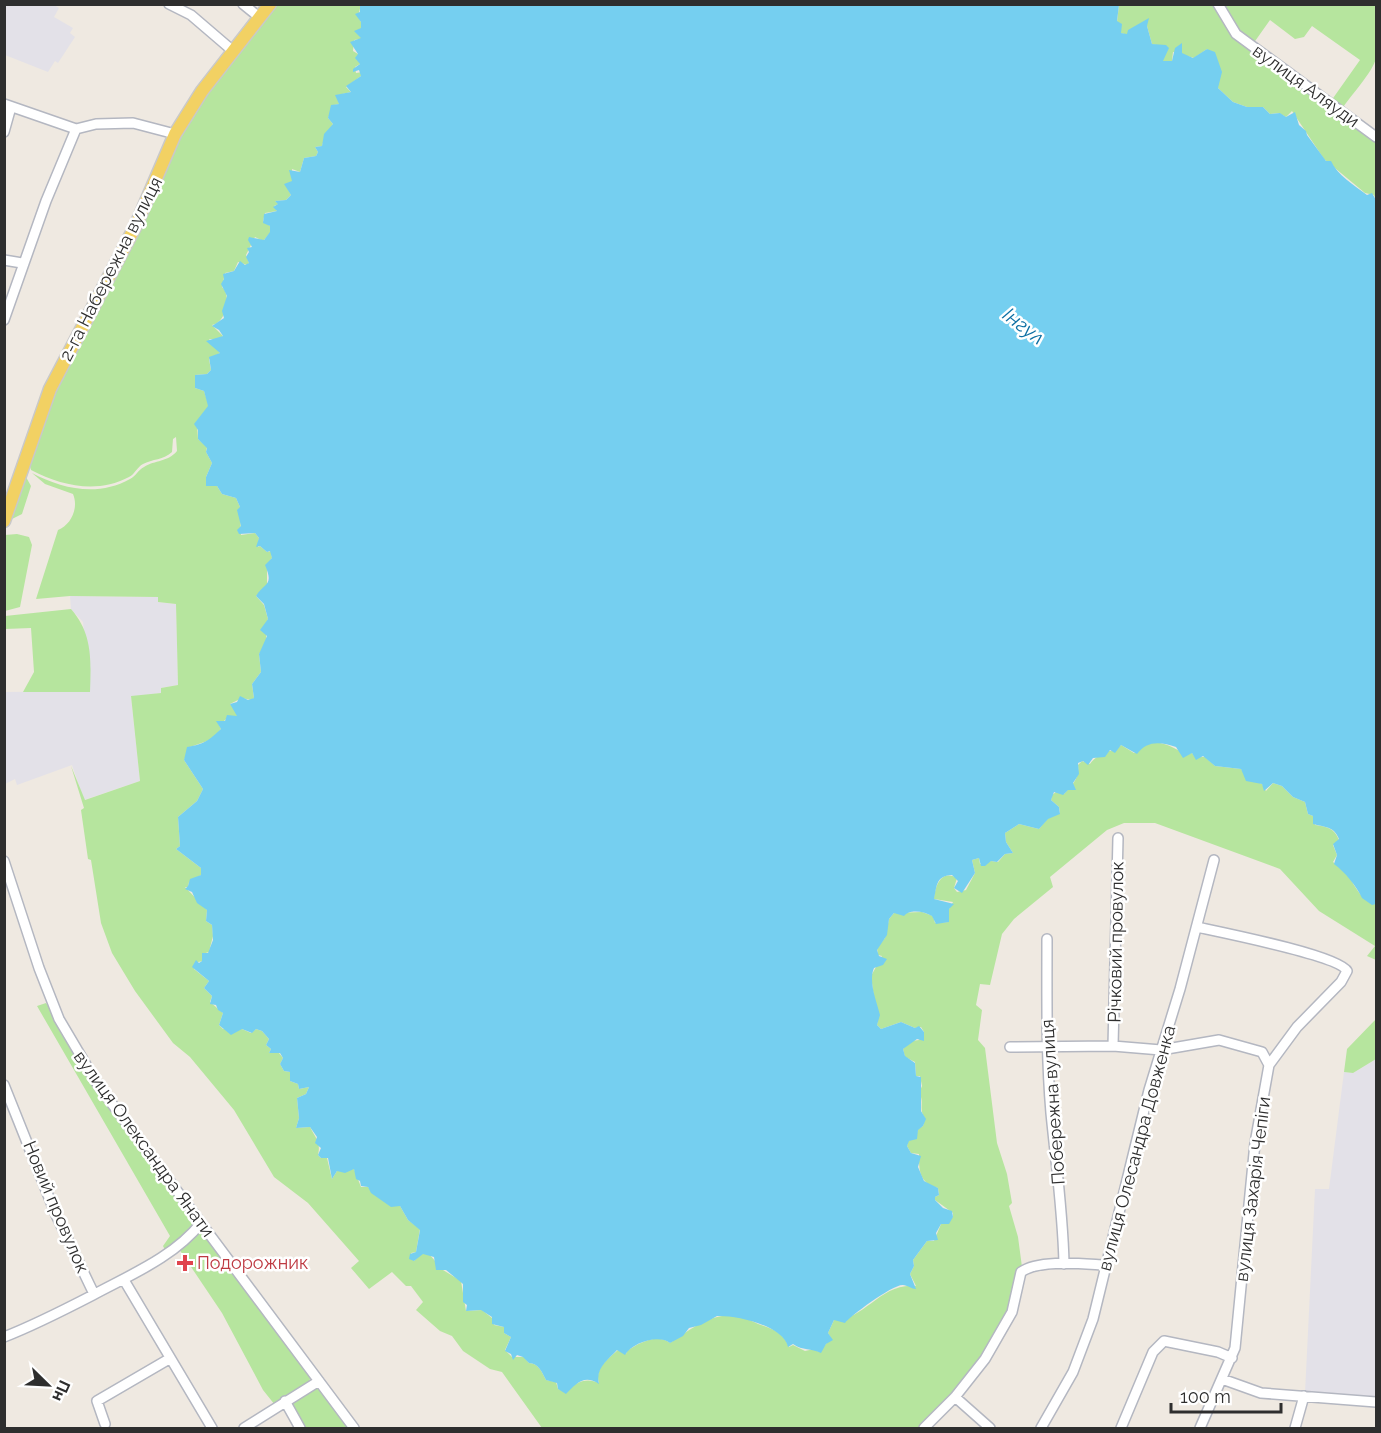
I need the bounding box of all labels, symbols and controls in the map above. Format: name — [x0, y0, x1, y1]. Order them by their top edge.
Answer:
street label: вулиця Аляуди — [1249, 40, 1364, 131]
street label: 2-га Набережна вулиця — [55, 173, 166, 364]
water label: Інгул — [998, 302, 1050, 350]
street label: Річковий провулок — [1104, 861, 1127, 1023]
street label: Побережна вулиця — [1036, 1019, 1069, 1186]
street label: вулиця Олесандра Довженка — [1094, 1023, 1179, 1273]
street label: вулиця Олександра Янати — [70, 1047, 219, 1241]
street label: вулиця Захарія Чепіги — [1231, 1095, 1274, 1283]
street label: Новий провулок — [19, 1138, 94, 1276]
place label: Подорожник — [197, 1252, 308, 1273]
marker: Подорожник — [178, 1256, 192, 1270]
north arrow — [18, 1355, 78, 1415]
scale bar — [1171, 1376, 1280, 1414]
text: Пн — [48, 1377, 74, 1404]
text: 100 m — [1180, 1386, 1231, 1407]

